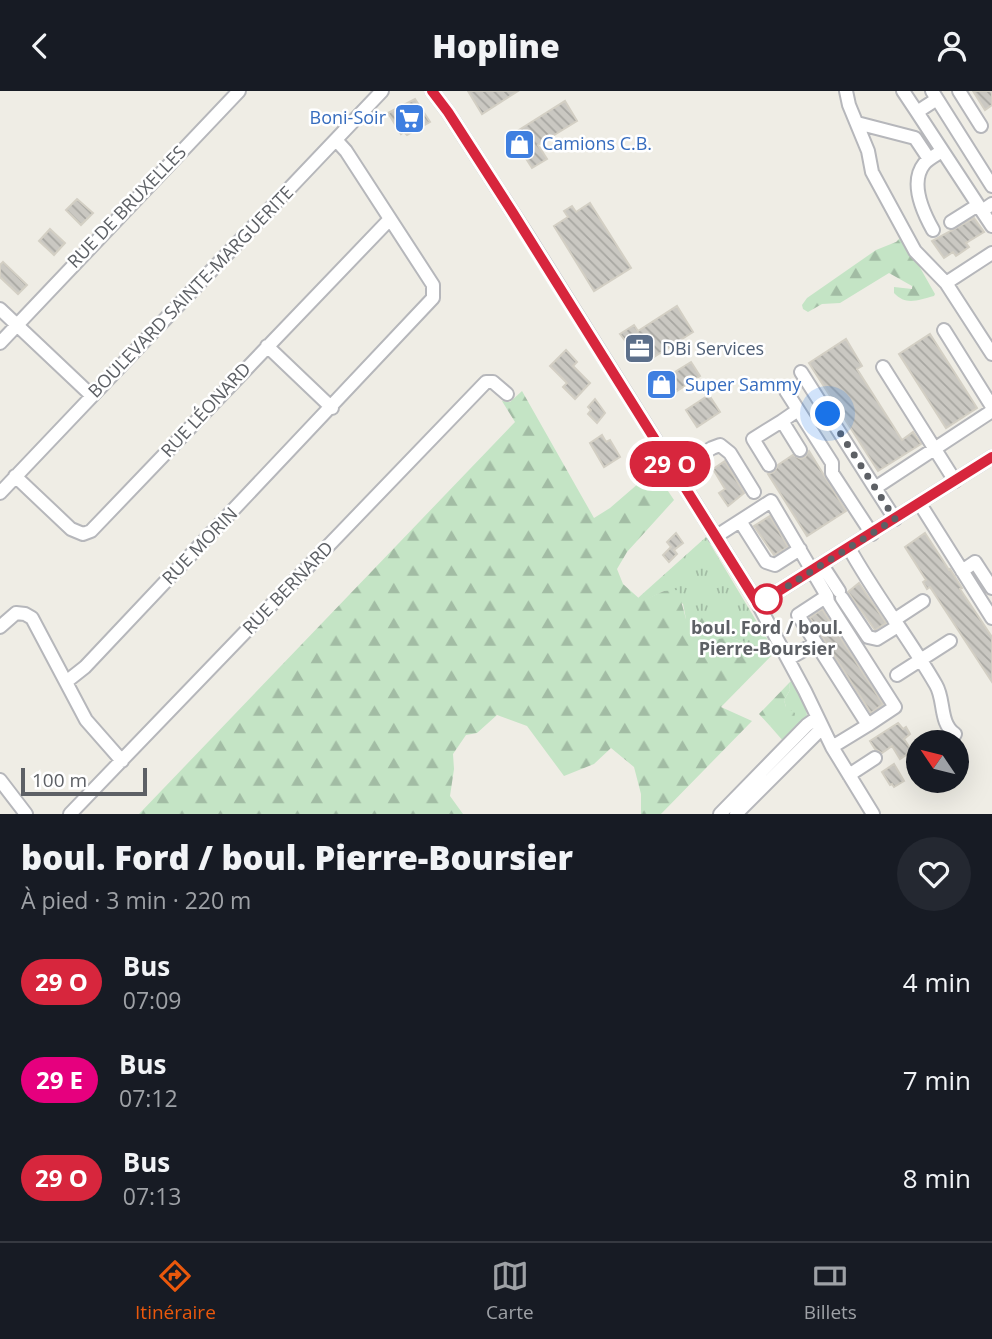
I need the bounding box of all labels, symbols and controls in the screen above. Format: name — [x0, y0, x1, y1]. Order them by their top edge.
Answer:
text: Hopline — [432, 24, 560, 67]
icon: back — [21, 27, 59, 65]
icon: person — [933, 27, 971, 65]
supermarket icon: Boni-Soir — [392, 101, 426, 135]
place label: Boni-Soir — [310, 105, 387, 129]
shop icon: Camions C.B. — [502, 127, 536, 161]
place label: Camions C.B. — [542, 131, 652, 155]
street label: RUE DE BRUXELLES — [62, 140, 191, 273]
street label: BOULEVARD SAINTE-MARGUERITE — [82, 180, 298, 402]
office icon: DBi Services — [622, 332, 656, 366]
place label: DBi Services — [662, 336, 764, 360]
street label: RUE LÉONARD — [155, 357, 255, 462]
shop icon: Super Sammy — [645, 368, 679, 402]
place label: Super Sammy — [685, 372, 802, 396]
your location — [810, 396, 845, 431]
line badge: 29 O — [621, 441, 719, 487]
text: 29 O — [644, 447, 696, 480]
street label: RUE MORIN — [156, 501, 242, 589]
street label: RUE BERNARD — [237, 536, 338, 639]
marker: boul. Ford / boul. Pierre-Boursier — [752, 584, 782, 614]
place label: boul. Ford / boul. Pierre-Boursier — [691, 615, 843, 660]
north arrow — [906, 730, 970, 793]
map controls — [906, 730, 969, 793]
scale bar — [21, 765, 147, 797]
text: 100 m — [32, 767, 87, 793]
text: boul. Ford / boul. Pierre-Boursier — [21, 835, 573, 880]
button: heart — [897, 837, 971, 911]
text: À pied · 3 min · 220 m — [21, 884, 251, 916]
text: Bus — [123, 948, 170, 984]
text: 4 min — [903, 964, 971, 1000]
text: 29 O — [35, 965, 88, 998]
text: 07:09 — [123, 984, 181, 1016]
text: Bus — [119, 1046, 166, 1082]
text: 7 min — [903, 1062, 971, 1098]
text: 29 E — [36, 1063, 83, 1096]
text: 07:12 — [119, 1082, 178, 1114]
text: Bus — [123, 1144, 170, 1180]
text: 8 min — [903, 1160, 971, 1196]
text: 29 O — [35, 1161, 88, 1194]
text: 07:13 — [123, 1180, 181, 1212]
tab: Itinéraire — [135, 1257, 216, 1325]
tab: Carte — [486, 1257, 534, 1325]
tab: Billets — [804, 1257, 857, 1325]

